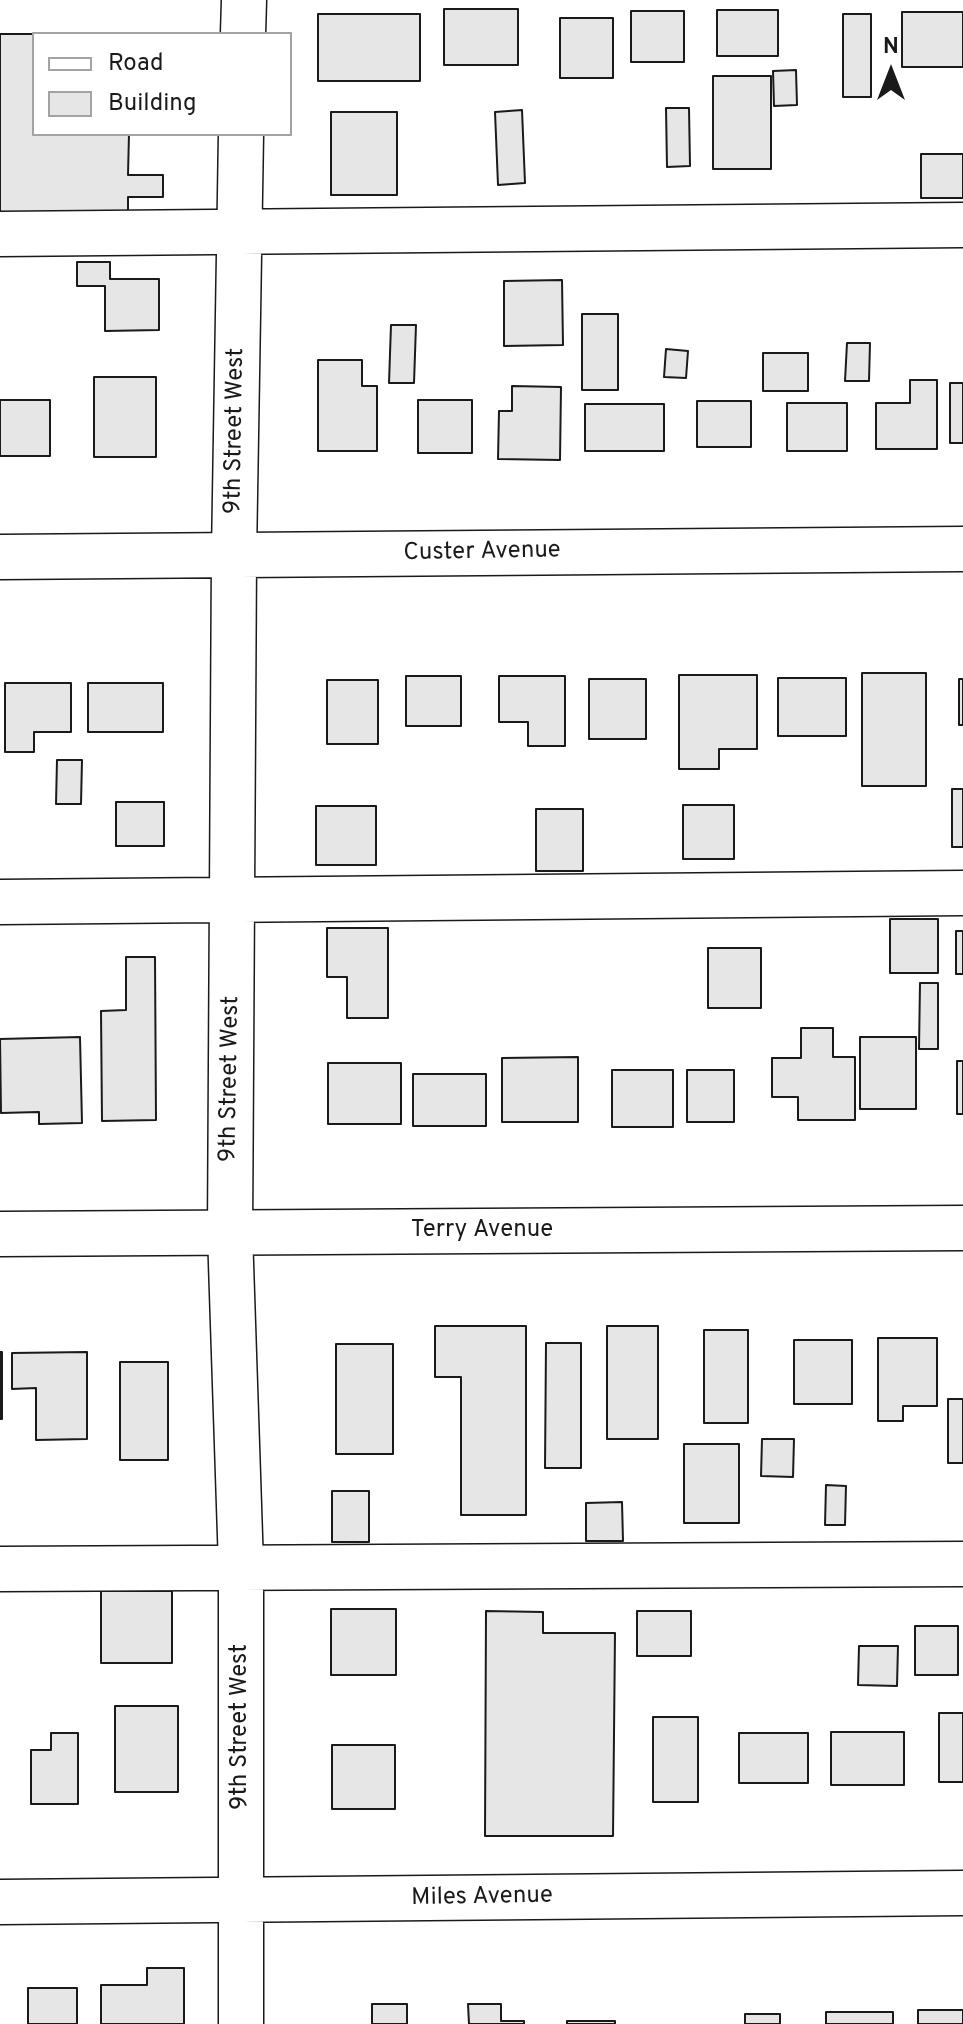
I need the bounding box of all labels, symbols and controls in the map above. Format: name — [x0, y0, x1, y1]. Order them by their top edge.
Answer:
legend — [32, 32, 292, 136]
north arrow — [851, 32, 931, 112]
text: N — [883, 34, 899, 61]
text: Road — [108, 49, 164, 79]
text: Building — [108, 89, 197, 119]
street label: 9th Street West — [220, 348, 252, 514]
street label: Custer Avenue — [403, 537, 561, 569]
street label: 9th Street West — [215, 996, 247, 1162]
street label: Terry Avenue — [411, 1217, 553, 1245]
street label: 9th Street West — [227, 1644, 255, 1810]
street label: Miles Avenue — [411, 1882, 553, 1914]

